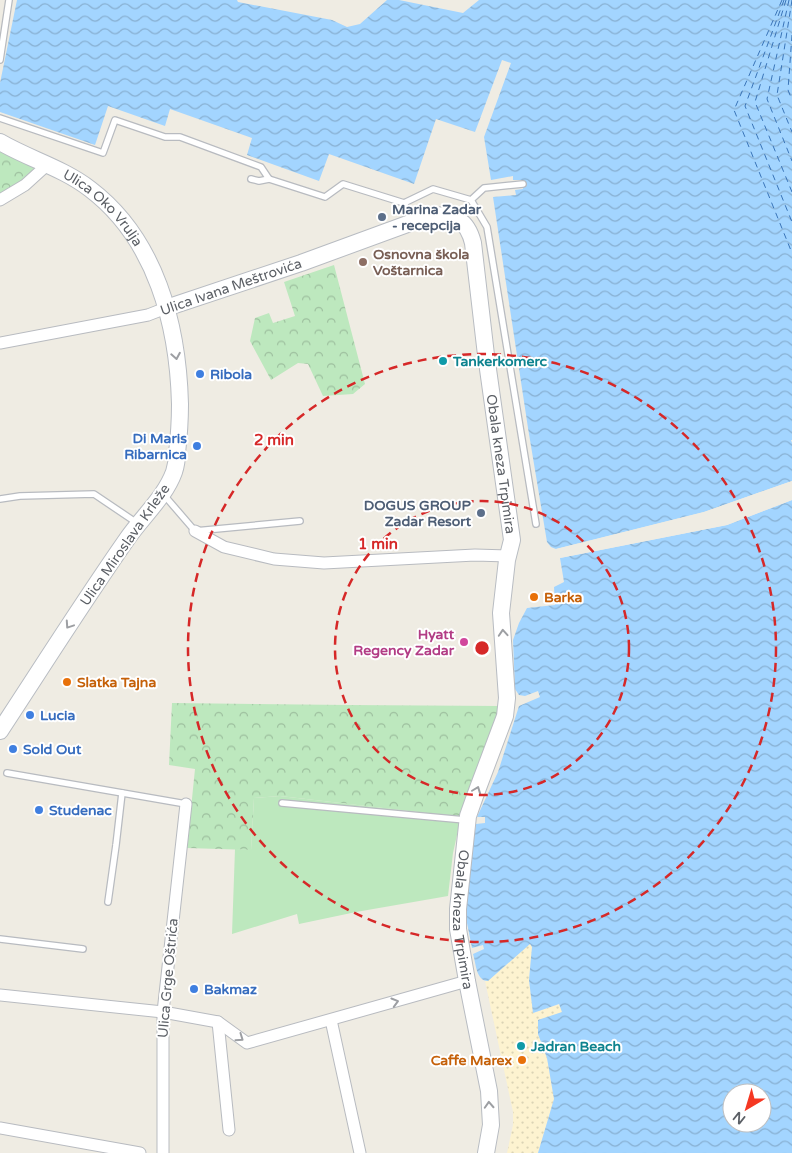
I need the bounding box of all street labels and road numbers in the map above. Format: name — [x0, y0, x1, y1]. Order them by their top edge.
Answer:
street label: Ulica Oko Vrulja — [60, 165, 147, 249]
street label: Ulica Ivana Meštrovića — [158, 255, 304, 319]
street label: Obala kneza Trpimira — [483, 393, 520, 535]
street label: Ulica Miroslava Krleže — [77, 481, 174, 609]
street label: Obala kneza Trpimira — [450, 849, 477, 991]
street label: Ulica Grge Oštrića — [154, 917, 182, 1039]

